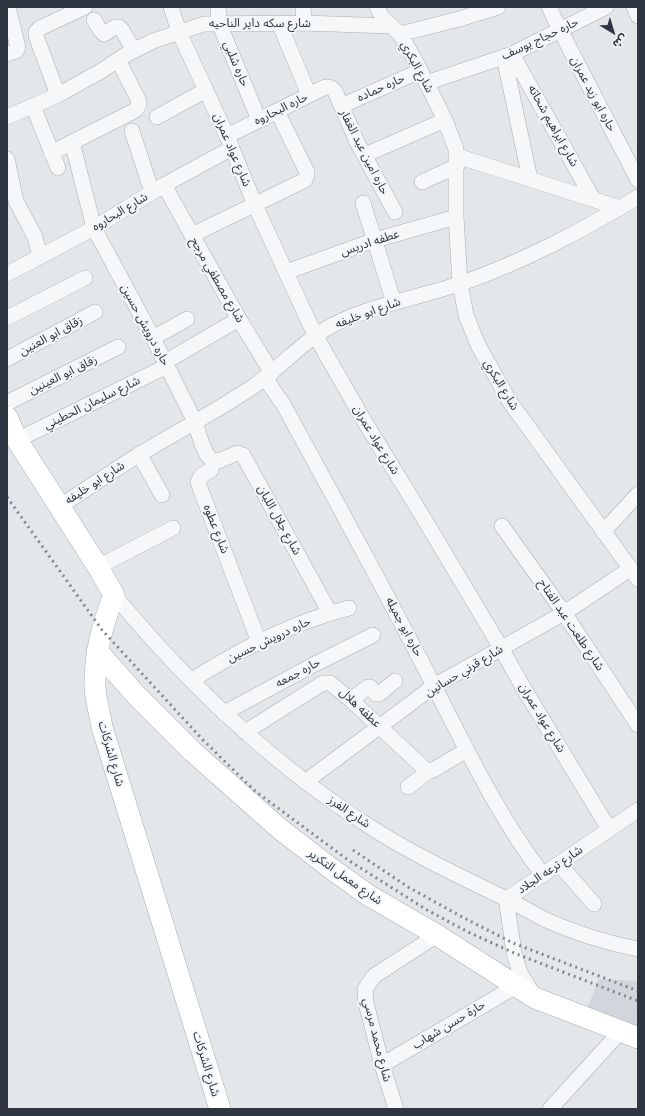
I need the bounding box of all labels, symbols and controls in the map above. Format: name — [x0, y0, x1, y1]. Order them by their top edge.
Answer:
north arrow — [593, 12, 633, 52]
street label: حاره حجاج يوسف — [499, 15, 581, 63]
street label: شارع سكه داير الناحيه — [209, 17, 311, 31]
text: ش — [610, 31, 631, 52]
street label: حاره شلبي — [220, 39, 252, 89]
street label: شارع البكري — [397, 39, 437, 95]
street label: حاره ابو زيد عمران — [567, 54, 619, 134]
street label: حاره حماده — [355, 71, 407, 105]
street label: شارع ابراهيم شحاته — [525, 83, 581, 169]
street label: حاره البحاروه — [252, 90, 310, 128]
street label: حاره امين عبد الغفار — [336, 107, 392, 197]
street label: شارع عواد عمران — [210, 111, 254, 189]
street label: شارع البحاروه — [90, 190, 150, 234]
street label: عطفه ادريس — [339, 227, 401, 259]
street label: شارع مصطفي مرجح — [187, 235, 247, 325]
street label: حاره درويش حسين — [117, 282, 173, 368]
street label: شارع ابو خليفه — [333, 295, 403, 331]
street label: زقاق ابو العنين — [17, 313, 85, 359]
street label: زقاق ابو العينين — [26, 352, 100, 398]
street label: شارع البكري — [480, 357, 522, 413]
street label: شارع سليمان الحطيني — [42, 373, 142, 433]
street label: شارع عواد عمران — [350, 403, 402, 477]
street label: شارع ابو خليفه — [62, 458, 128, 508]
street label: شارع جلال اللبان — [254, 483, 304, 557]
street label: شارع عطوه — [200, 502, 232, 556]
street label: شارع طلعت عبد الفتاح — [535, 576, 607, 674]
street label: حاره ابو جميله — [382, 595, 426, 659]
street label: حاره درويش حسين — [225, 614, 313, 666]
street label: شارع قرني حسانين — [422, 642, 506, 700]
street label: حاره جمعه — [273, 655, 323, 691]
street label: شارع عواد عمران — [516, 681, 568, 755]
street label: عطفه هلال — [336, 685, 384, 731]
street label: شارع الشركات — [95, 720, 127, 788]
street label: شارع الفرز — [325, 793, 373, 831]
street label: شارع ترعه الجلاد — [514, 843, 586, 897]
street label: شارع معمل التكرير — [305, 846, 385, 908]
street label: شارع محمد مرسي — [360, 997, 394, 1083]
street label: حارة حسن شهاب — [410, 998, 488, 1052]
street label: شارع الشركات — [189, 1030, 223, 1098]

